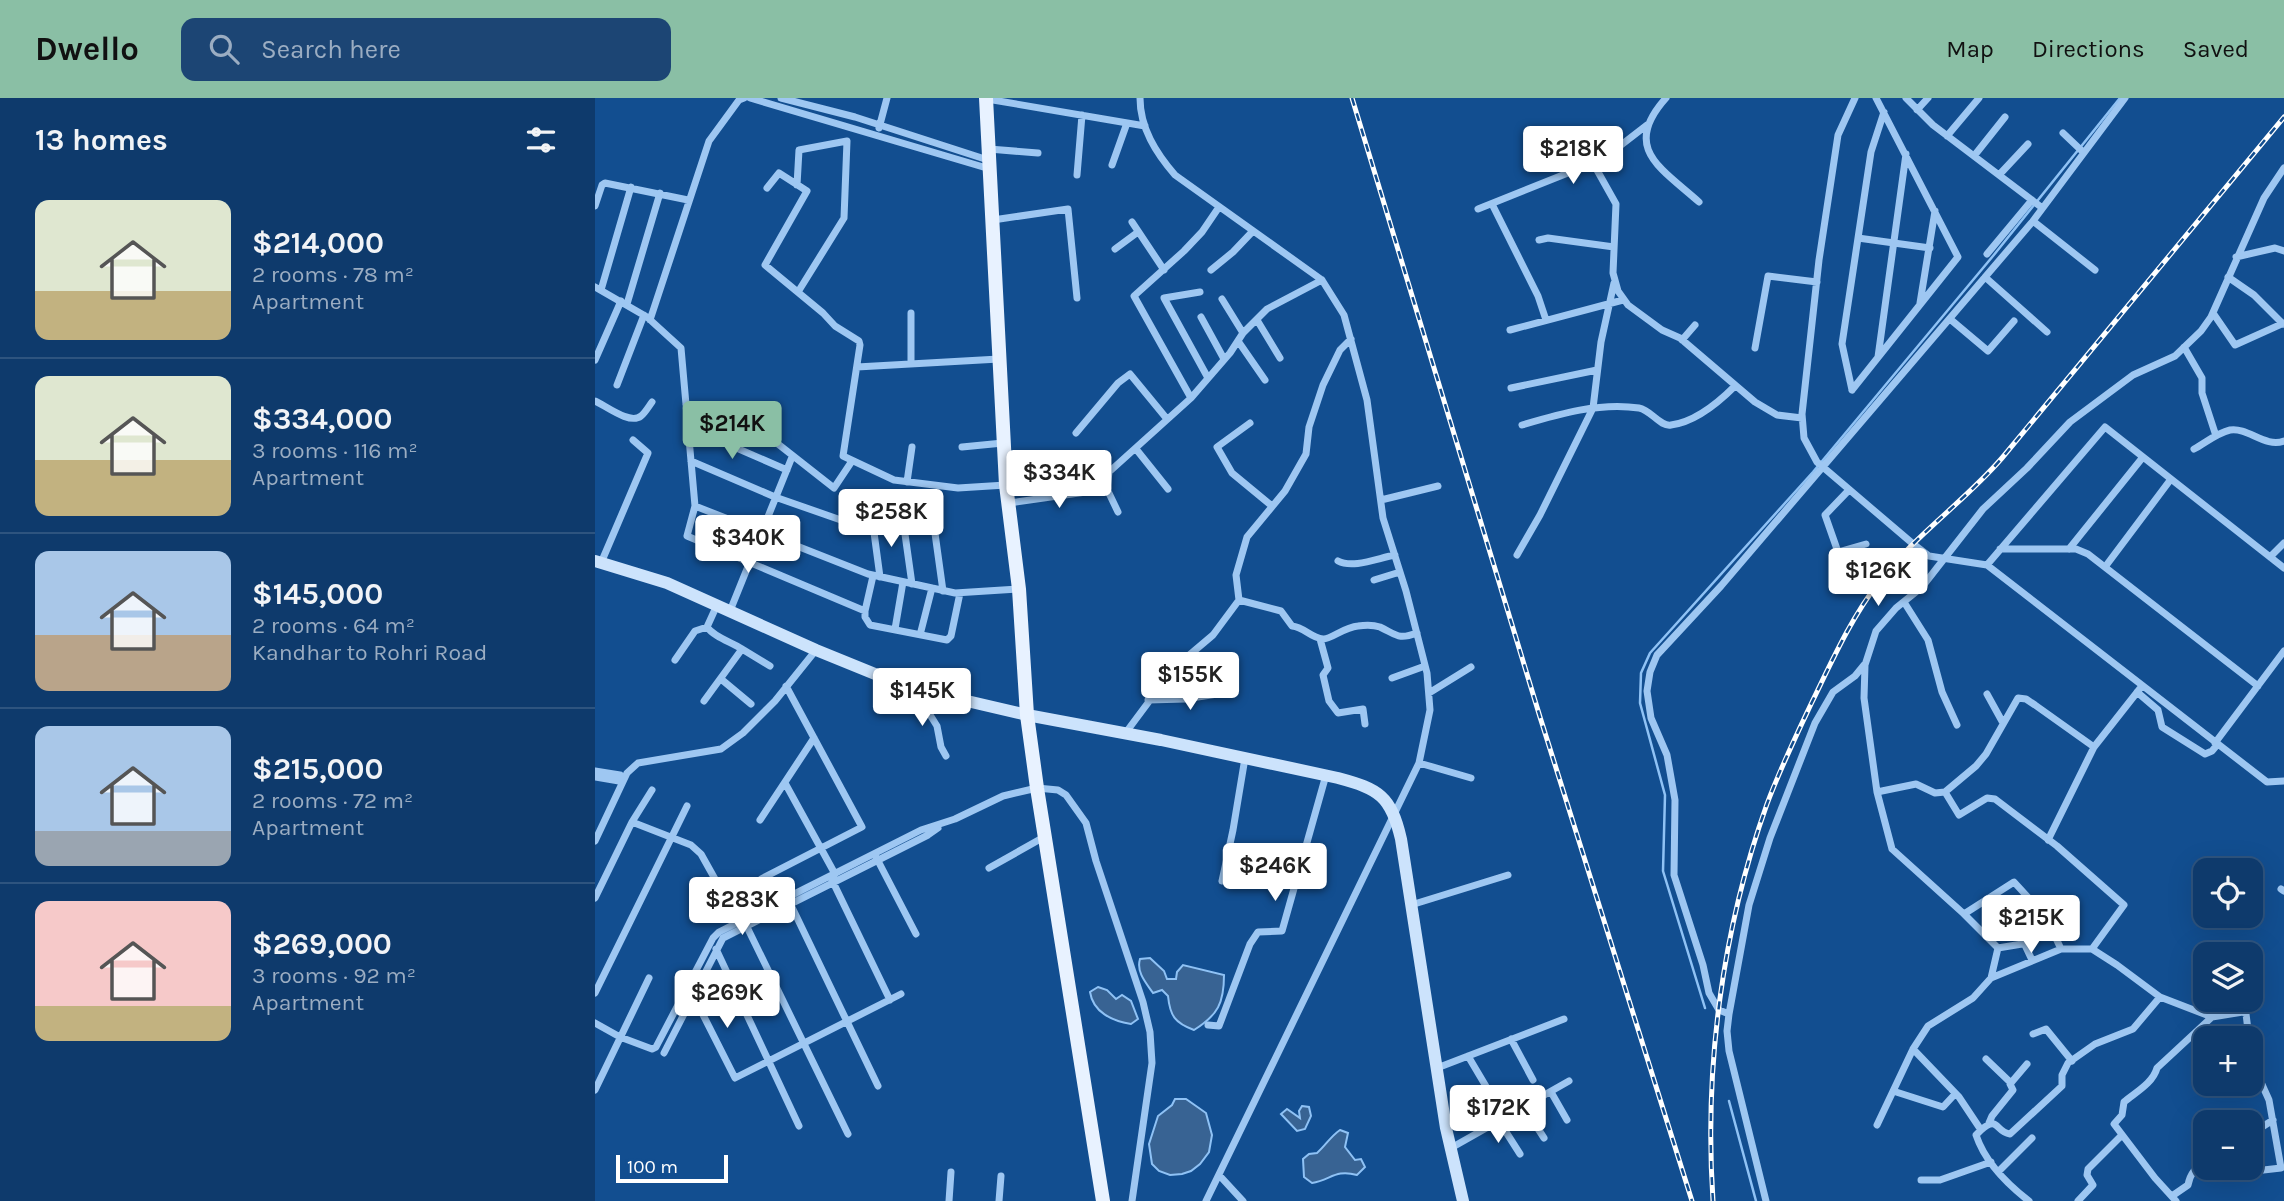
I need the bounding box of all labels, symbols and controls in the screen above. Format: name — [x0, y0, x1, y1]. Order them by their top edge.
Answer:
search box — [181, 18, 671, 81]
text: Dwello — [35, 30, 139, 68]
icon: search — [205, 30, 243, 68]
text: Search here — [261, 34, 401, 65]
text: Map — [1946, 35, 1994, 63]
text: Directions — [2032, 35, 2145, 63]
text: Saved — [2183, 35, 2249, 63]
icon: filters — [522, 121, 560, 159]
text: 13 homes — [35, 122, 168, 158]
pin: $218K — [1524, 126, 1622, 186]
text: $218K — [1539, 135, 1607, 162]
text: $214,000 — [252, 225, 384, 261]
icon: home — [91, 228, 175, 312]
text: 2 rooms · 78 m² — [252, 261, 414, 288]
text: Apartment — [252, 288, 364, 315]
text: $334,000 — [252, 401, 392, 437]
pin: $214K — [683, 402, 781, 461]
icon: home — [91, 404, 175, 488]
text: $214K — [699, 410, 765, 437]
text: 3 rooms · 116 m² — [252, 437, 418, 464]
pin: $334K — [1010, 450, 1108, 510]
text: $334K — [1022, 459, 1096, 486]
text: Apartment — [252, 464, 364, 491]
pin: $258K — [842, 490, 940, 549]
text: $258K — [854, 498, 928, 525]
pin: $340K — [699, 516, 797, 575]
text: $340K — [711, 524, 785, 551]
pin: $126K — [1829, 548, 1927, 608]
text: $126K — [1845, 557, 1911, 584]
text: $145,000 — [252, 576, 383, 612]
icon: home — [91, 579, 175, 663]
text: 2 rooms · 64 m² — [252, 612, 415, 639]
text: Kandhar to Rohri Road — [252, 639, 487, 666]
pin: $155K — [1141, 652, 1239, 712]
text: $155K — [1157, 661, 1223, 688]
pin: $145K — [873, 668, 971, 728]
text: $145K — [889, 677, 955, 704]
text: $215,000 — [252, 751, 384, 787]
icon: home — [91, 754, 175, 838]
text: 2 rooms · 72 m² — [252, 787, 413, 814]
text: Apartment — [252, 814, 364, 841]
pin: $246K — [1226, 844, 1324, 903]
text: $246K — [1239, 852, 1311, 879]
map controls — [2193, 858, 2263, 1180]
button: locate — [2193, 858, 2263, 928]
pin: $283K — [693, 878, 791, 937]
text: $283K — [705, 886, 779, 913]
pin: $215K — [1982, 896, 2080, 955]
text: $215K — [1998, 904, 2064, 931]
text: $269,000 — [252, 926, 392, 962]
icon: home — [91, 929, 175, 1013]
button: layers — [2193, 942, 2263, 1012]
text: 3 rooms · 92 m² — [252, 962, 416, 989]
pin: $269K — [678, 970, 776, 1030]
text: $269K — [691, 979, 763, 1006]
text: Apartment — [252, 989, 364, 1016]
button: + — [2193, 1026, 2263, 1096]
pin: $172K — [1449, 1086, 1547, 1145]
text: $172K — [1466, 1094, 1530, 1121]
button: − — [2193, 1110, 2263, 1180]
scale bar — [616, 1152, 728, 1184]
text: 100 m — [627, 1156, 678, 1178]

